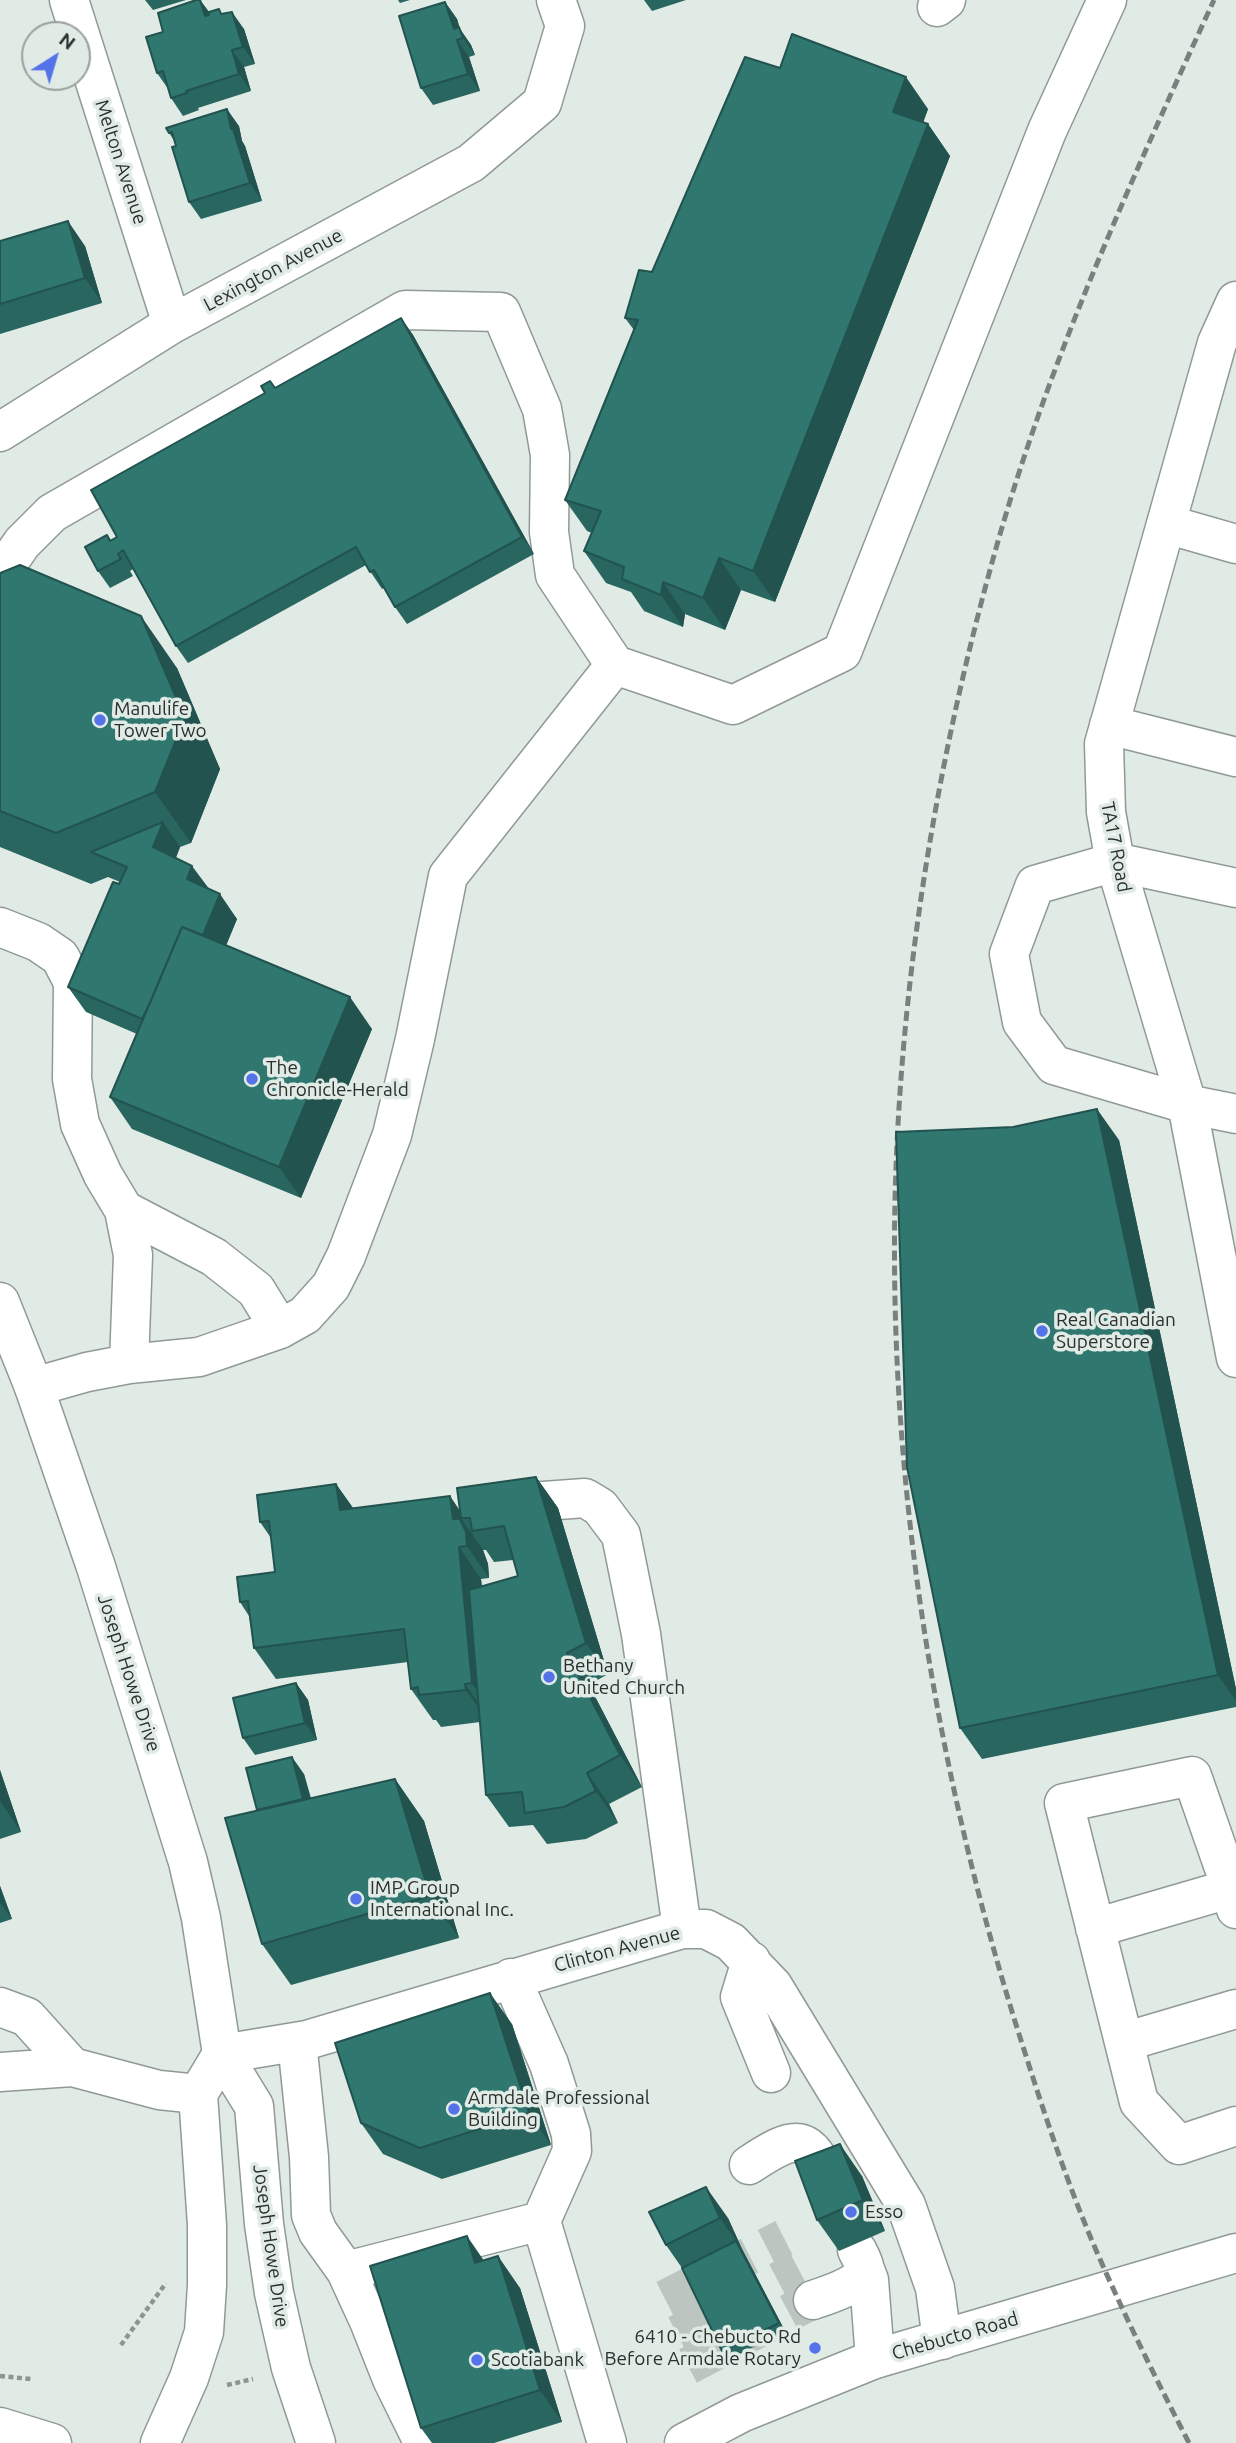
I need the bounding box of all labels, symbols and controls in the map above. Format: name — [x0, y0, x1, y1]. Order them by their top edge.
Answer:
north arrow — [21, 21, 91, 91]
text: N — [55, 28, 80, 54]
street label: Melton Avenue — [90, 97, 152, 227]
street label: Lexington Avenue — [200, 224, 346, 316]
place label: Manulife Tower Two — [114, 698, 207, 742]
marker: Manulife Tower Two — [92, 712, 108, 728]
street label: TA17 Road — [1096, 800, 1136, 894]
place label: The Chronicle-Herald — [266, 1057, 409, 1101]
marker: The Chronicle-Herald — [244, 1071, 260, 1087]
place label: Real Canadian Superstore — [1056, 1309, 1176, 1353]
marker: Real Canadian Superstore — [1034, 1323, 1050, 1339]
street label: Joseph Howe Drive — [93, 1591, 165, 1755]
place label: Bethany United Church — [563, 1655, 685, 1699]
marker: Bethany United Church — [541, 1669, 557, 1685]
place label: IMP Group International Inc. — [370, 1877, 514, 1921]
marker: IMP Group International Inc. — [348, 1891, 364, 1907]
street label: Clinton Avenue — [551, 1921, 683, 1977]
place label: Armdale Professional Building — [468, 2087, 650, 2131]
marker: Armdale Professional Building — [446, 2101, 462, 2117]
street label: Joseph Howe Drive — [248, 2163, 294, 2329]
place label: Esso — [865, 2201, 903, 2223]
marker: Esso — [843, 2204, 859, 2220]
street label: Chebucto Road — [889, 2307, 1021, 2365]
place label: 6410 - Chebucto Rd Before Armdale Rotary — [605, 2326, 801, 2370]
marker: 6410 - Chebucto Rd Before Armdale Rotary — [807, 2340, 823, 2356]
place label: Scotiabank — [491, 2349, 584, 2371]
marker: Scotiabank — [469, 2352, 485, 2368]

